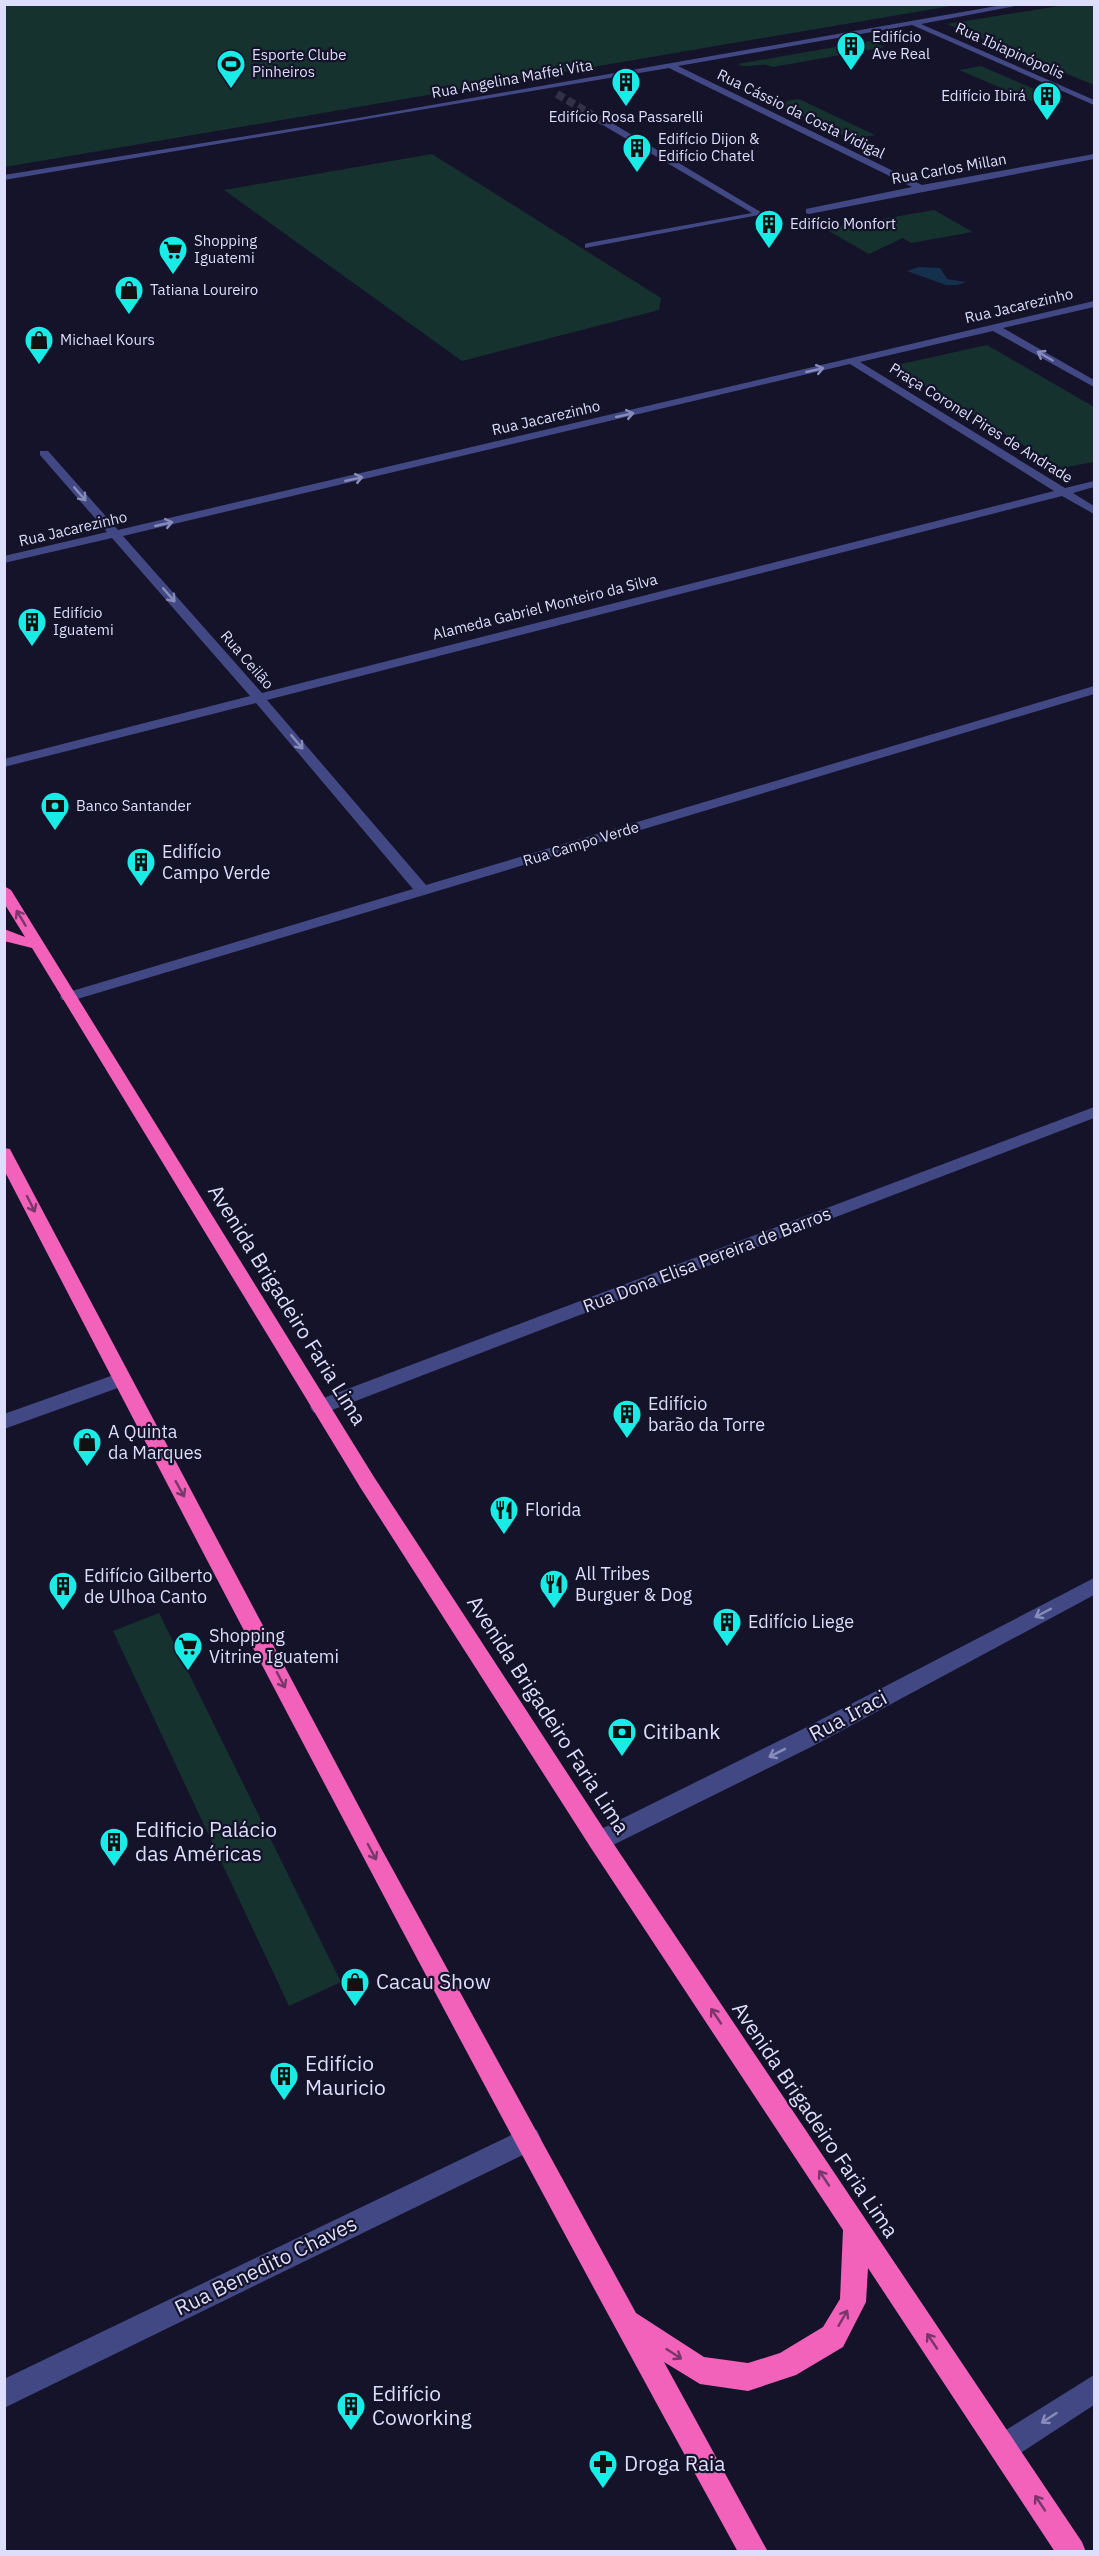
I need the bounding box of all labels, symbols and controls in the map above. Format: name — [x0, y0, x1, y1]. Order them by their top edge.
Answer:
street label: Rua Ibiapinópolis — [953, 18, 1068, 83]
place label: Edifício Ave Real — [872, 27, 930, 63]
building icon: Edifício Ave Real — [835, 30, 867, 72]
place label: Esporte Clube Pinheiros — [252, 45, 347, 81]
sports icon: Esporte Clube Pinheiros — [215, 48, 247, 90]
street label: Rua Angelina Maffei Vita — [430, 55, 594, 102]
street label: Rua Cássio da Costa Vidigal — [714, 65, 888, 163]
building icon: Edifício Rosa Passarelli — [610, 66, 642, 108]
building icon: Edifício Ibirá — [1031, 80, 1063, 122]
place label: Edifício Ibirá — [941, 86, 1026, 105]
place label: Edifício Rosa Passarelli — [549, 107, 703, 126]
place label: Edifício Dijon & Edifício Chatel — [658, 129, 760, 165]
building icon: Edifício Dijon & Edifício Chatel — [621, 132, 653, 174]
street label: Rua Carlos Millan — [890, 149, 1008, 188]
building icon: Edifício Monfort — [753, 208, 785, 250]
place label: Edifício Monfort — [790, 214, 896, 233]
place label: Shopping Iguatemi — [194, 231, 257, 267]
supermarket icon: Shopping Iguatemi — [157, 234, 189, 276]
shop icon: Tatiana Loureiro — [113, 274, 145, 316]
place label: Tatiana Loureiro — [150, 280, 258, 299]
street label: Rua Jacarezinho — [963, 284, 1075, 327]
shop icon: Michael Kours — [23, 324, 55, 366]
place label: Michael Kours — [60, 330, 155, 349]
one-way arrow — [1037, 350, 1054, 362]
street label: Praça Coronel Pires de Andrade — [886, 358, 1076, 487]
one-way arrow — [805, 363, 824, 375]
street label: Rua Jacarezinho — [490, 396, 602, 439]
one-way arrow — [615, 408, 634, 420]
one-way arrow — [344, 473, 363, 485]
one-way arrow — [73, 486, 87, 501]
street label: Rua Jacarezinho — [17, 507, 129, 550]
one-way arrow — [154, 518, 173, 529]
street label: Alameda Gabriel Monteiro da Silva — [430, 569, 659, 644]
one-way arrow — [162, 587, 176, 602]
place label: Edifício Iguatemi — [53, 603, 114, 639]
building icon: Edifício Iguatemi — [16, 606, 48, 648]
street label: Rua Ceilão — [217, 626, 278, 693]
one-way arrow — [290, 734, 304, 749]
bank icon: Banco Santander — [39, 790, 71, 832]
place label: Banco Santander — [76, 796, 192, 815]
street label: Rua Campo Verde — [521, 817, 641, 870]
place label: Edifício Campo Verde — [162, 840, 271, 884]
building icon: Edifício Campo Verde — [125, 846, 157, 888]
one-way arrow — [14, 910, 26, 927]
street label: Avenida Brigadeiro Faria Lima — [202, 1179, 374, 1430]
one-way arrow — [26, 1195, 38, 1213]
street label: Rua Dona Elisa Pereira de Barros — [579, 1201, 834, 1318]
place label: Edifício barão da Torre — [648, 1392, 765, 1436]
building icon: Edifício barão da Torre — [611, 1398, 643, 1440]
place label: A Quinta da Marques — [108, 1420, 202, 1464]
shop icon: A Quinta da Marques — [71, 1426, 103, 1468]
one-way arrow — [174, 1480, 186, 1497]
restaurant icon: Florida — [488, 1494, 520, 1536]
place label: Florida — [525, 1498, 582, 1521]
place label: All Tribes Burguer & Dog — [575, 1562, 692, 1606]
place label: Edifício Gilberto de Ulhoa Canto — [84, 1564, 213, 1608]
restaurant icon: All Tribes Burguer & Dog — [538, 1568, 570, 1610]
building icon: Edifício Gilberto de Ulhoa Canto — [47, 1570, 79, 1612]
street label: Avenida Brigadeiro Faria Lima — [461, 1590, 637, 1839]
building icon: Edifício Liege — [711, 1606, 743, 1648]
one-way arrow — [1035, 1607, 1052, 1619]
place label: Edifício Liege — [748, 1610, 854, 1633]
place label: Shopping Vitrine Iguatemi — [209, 1624, 339, 1668]
supermarket icon: Shopping Vitrine Iguatemi — [172, 1630, 204, 1672]
one-way arrow — [276, 1670, 288, 1688]
street label: Rua Iraci — [804, 1683, 891, 1747]
bank icon: Citibank — [606, 1716, 638, 1758]
place label: Citibank — [643, 1717, 720, 1745]
one-way arrow — [769, 1748, 787, 1760]
place label: Edificio Palácio das Américas — [135, 1815, 277, 1867]
building icon: Edificio Palácio das Américas — [98, 1826, 130, 1868]
one-way arrow — [367, 1843, 378, 1861]
shop icon: Cacau Show — [339, 1966, 371, 2008]
place label: Cacau Show — [376, 1967, 491, 1995]
street label: Avenida Brigadeiro Faria Lima — [726, 1996, 905, 2243]
one-way arrow — [709, 2008, 721, 2025]
place label: Edifício Mauricio — [305, 2049, 386, 2101]
building icon: Edifício Mauricio — [268, 2060, 300, 2102]
one-way arrow — [817, 2170, 830, 2187]
street label: Rua Benedito Chaves — [170, 2209, 361, 2321]
one-way arrow — [837, 2310, 849, 2327]
one-way arrow — [925, 2332, 938, 2349]
one-way arrow — [666, 2347, 683, 2360]
place label: Edifício Coworking — [372, 2379, 472, 2431]
building icon: Edifício Coworking — [335, 2390, 367, 2432]
one-way arrow — [1041, 2413, 1058, 2425]
pharmacy icon: Droga Raia — [587, 2448, 619, 2490]
place label: Droga Raia — [624, 2449, 726, 2477]
one-way arrow — [1034, 2495, 1046, 2512]

